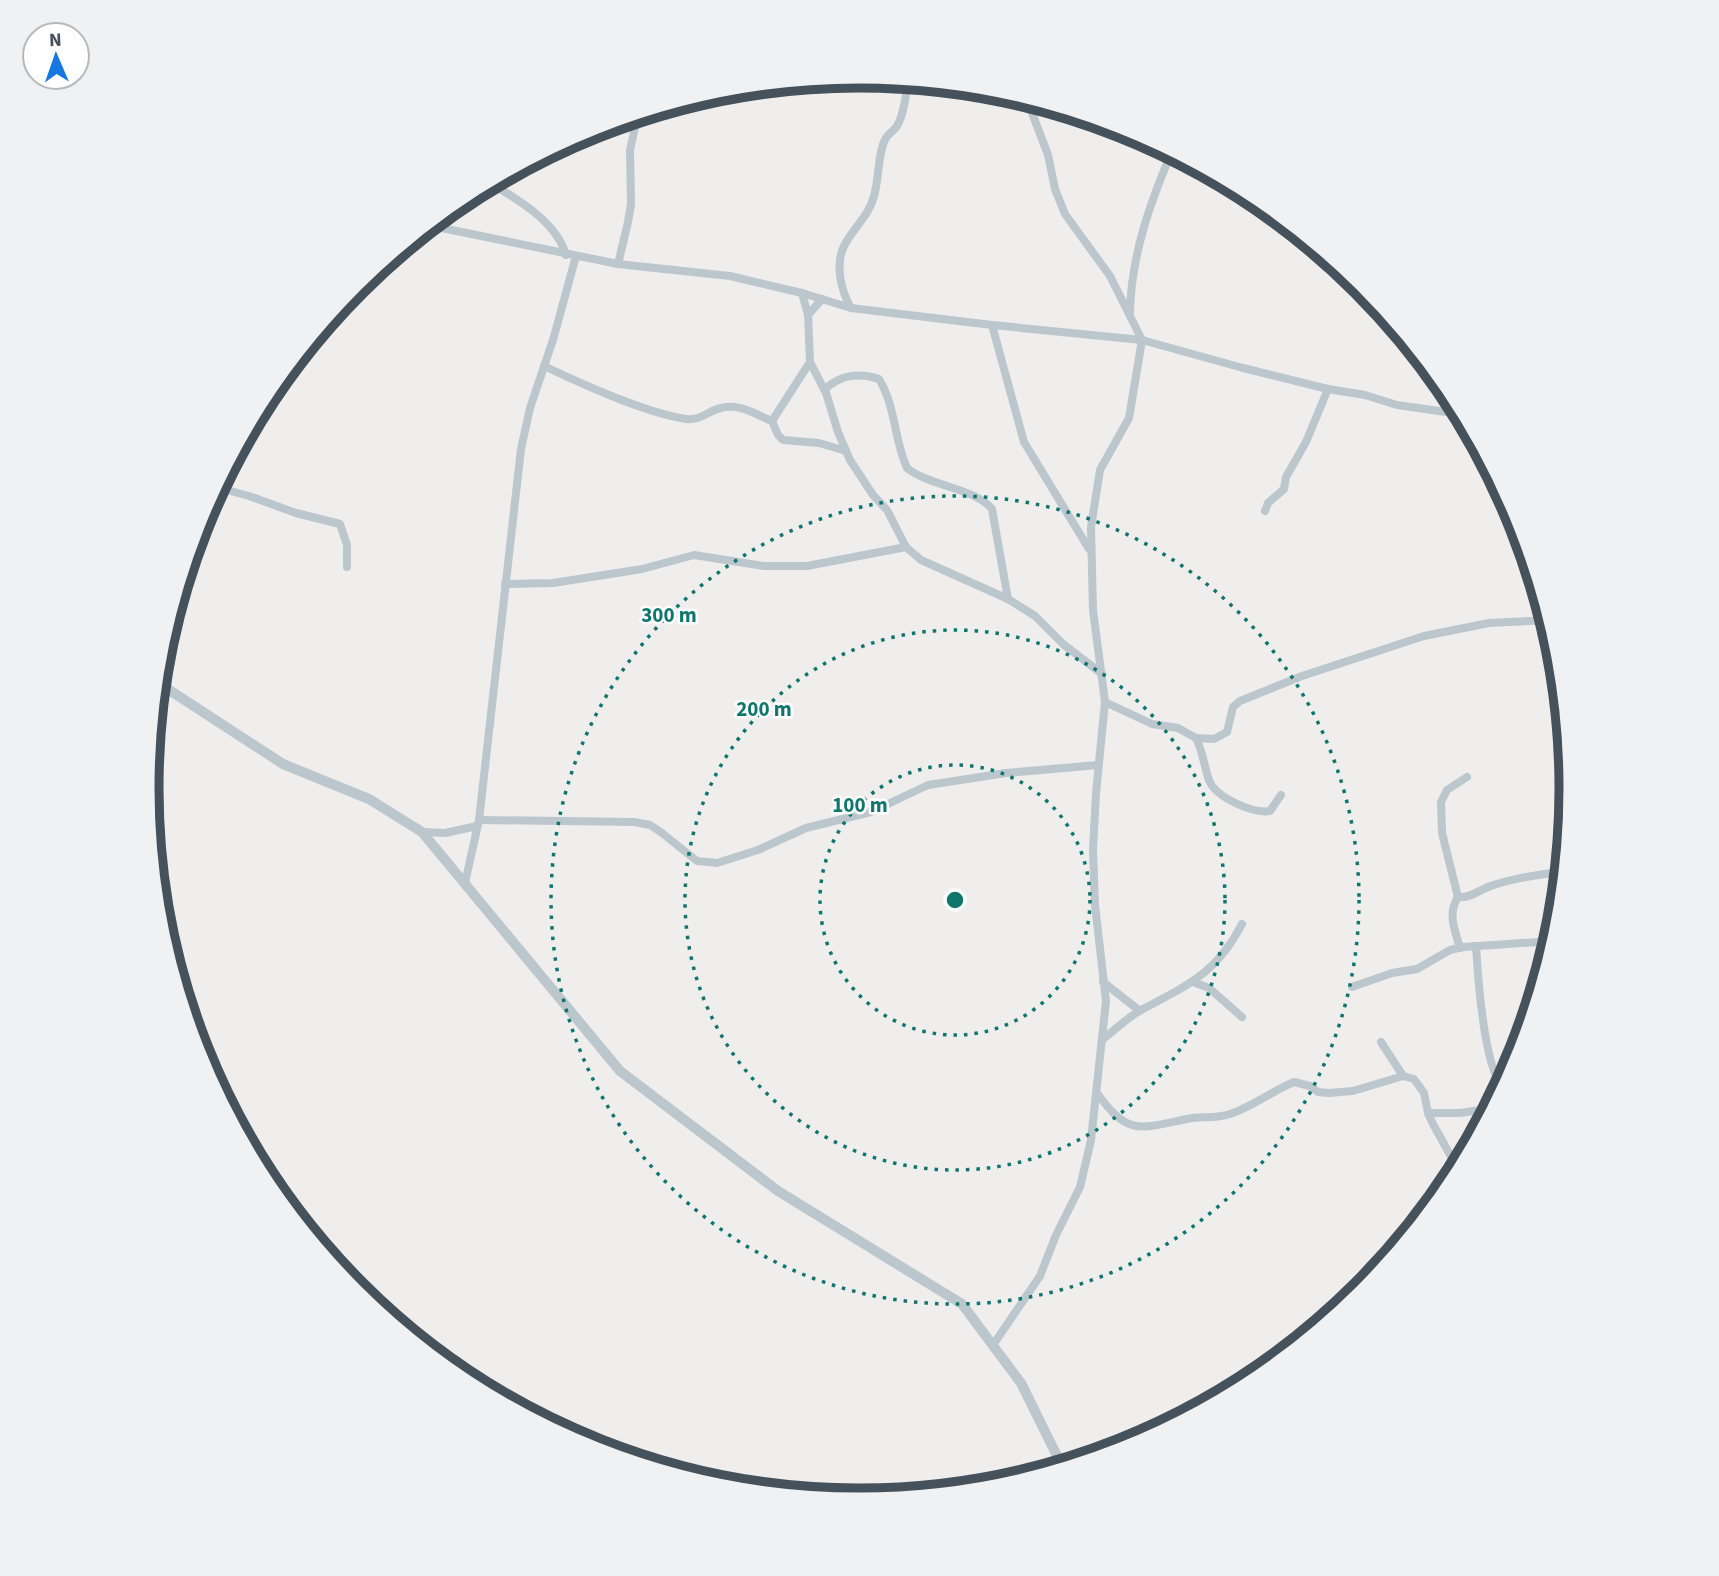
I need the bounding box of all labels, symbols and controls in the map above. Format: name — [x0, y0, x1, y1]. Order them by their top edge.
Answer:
north arrow — [21, 21, 91, 91]
text: N — [49, 27, 62, 54]
text: 300 m — [641, 600, 697, 630]
text: 200 m — [736, 694, 792, 724]
text: 100 m — [832, 790, 888, 820]
centre of rings — [943, 888, 967, 912]

